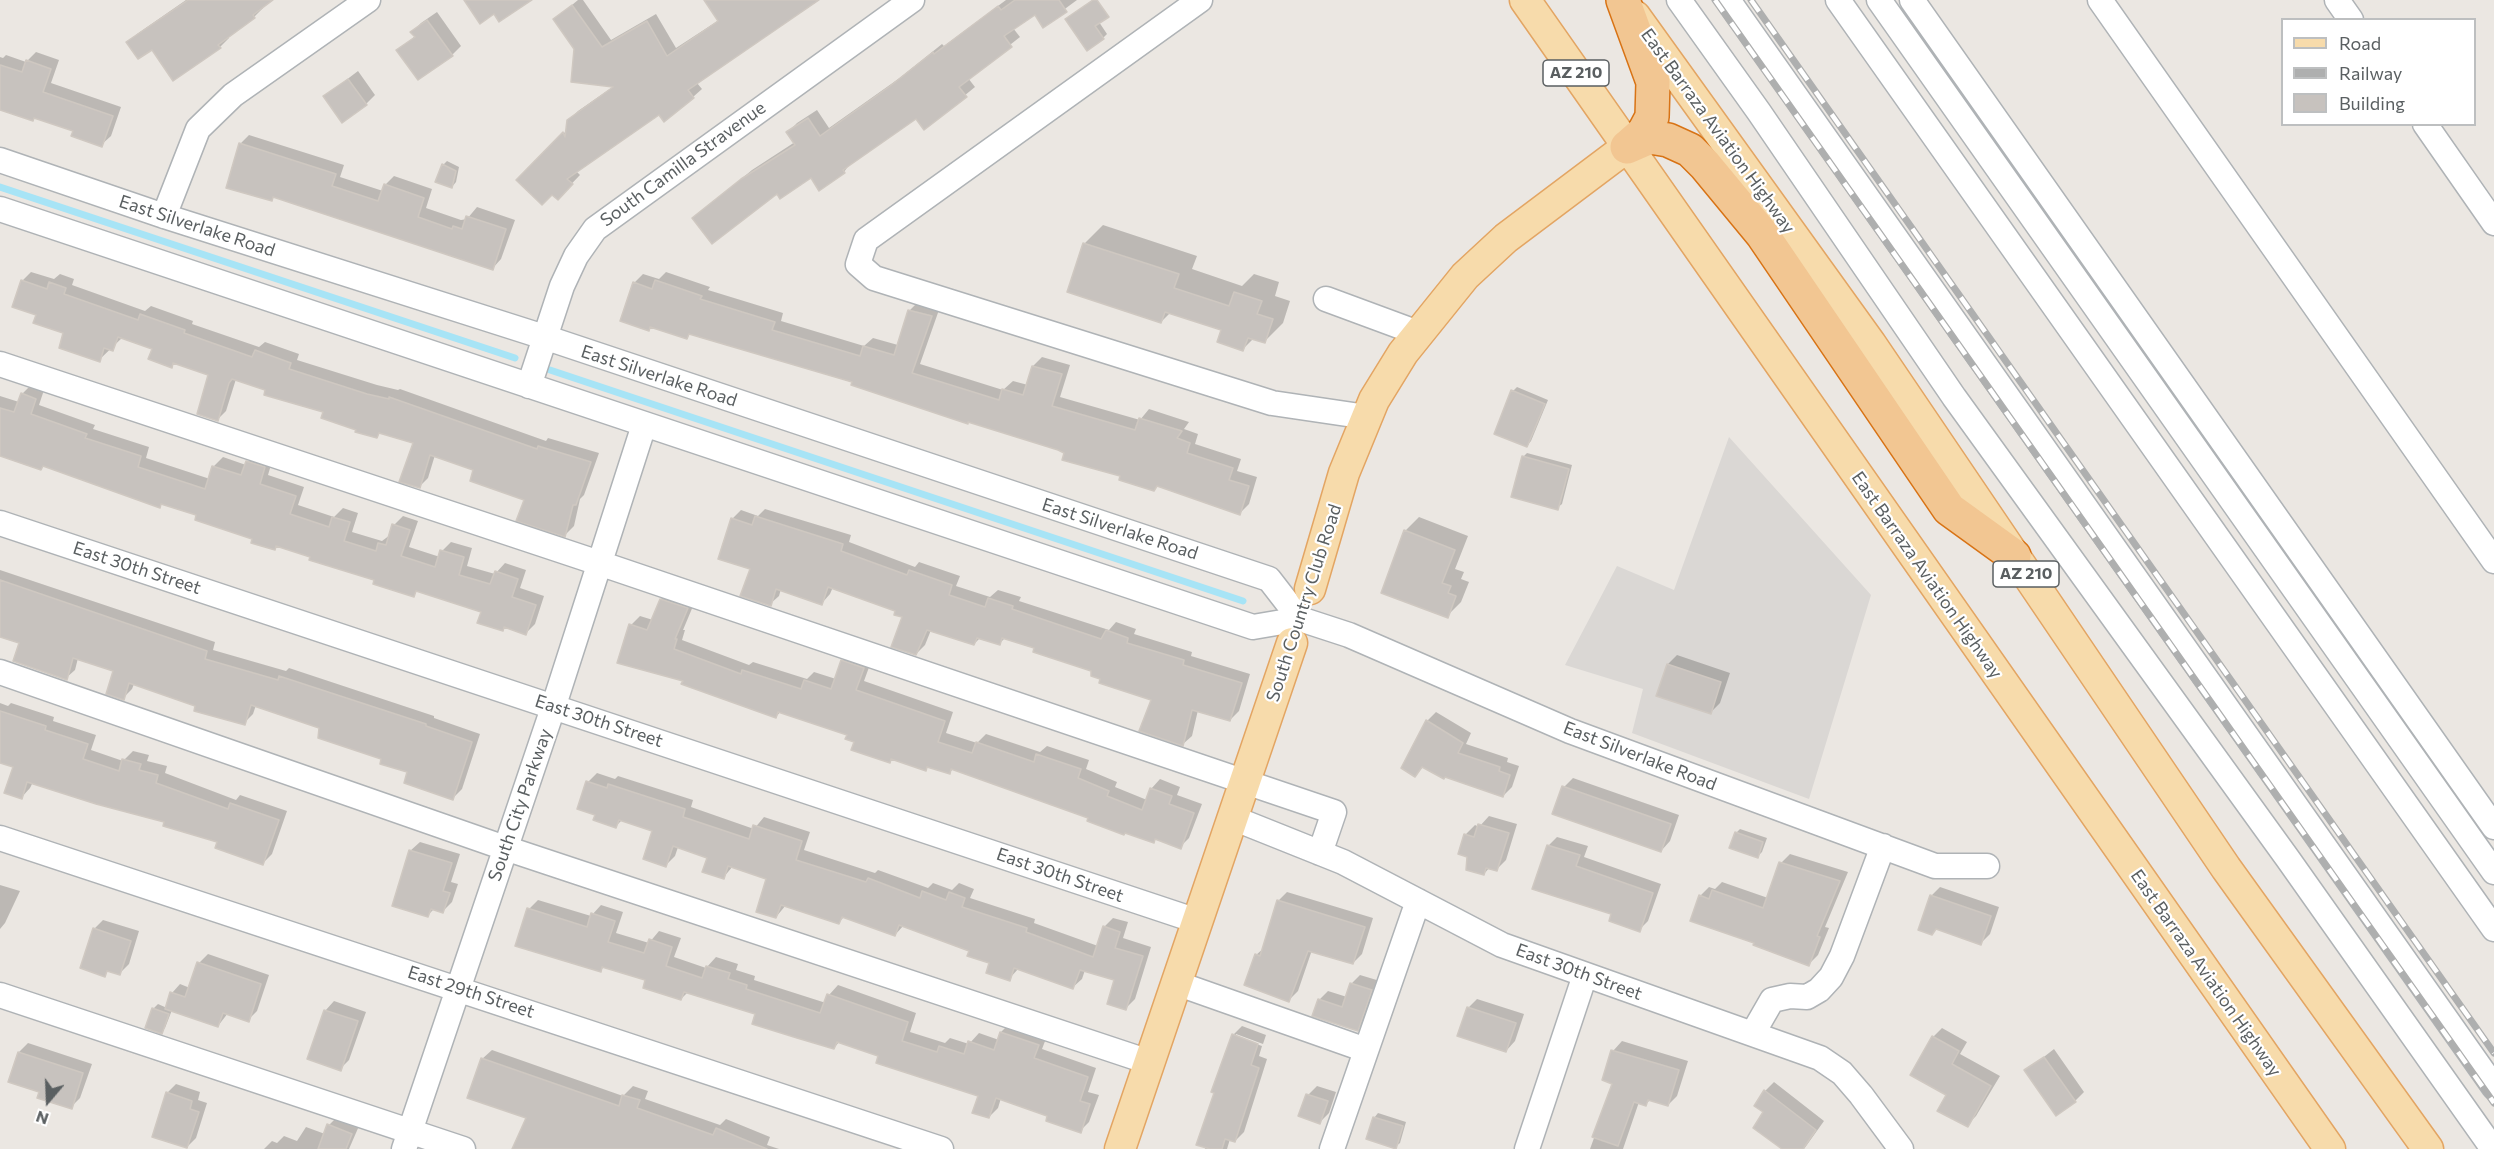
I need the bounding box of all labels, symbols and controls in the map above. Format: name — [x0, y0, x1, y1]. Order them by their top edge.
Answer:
legend — [2281, 18, 2476, 126]
street label: East Barraza Aviation Highway — [1636, 24, 1800, 238]
text: Road — [2339, 32, 2381, 54]
road number: AZ 210 — [1543, 60, 1609, 86]
text: Railway — [2339, 62, 2402, 84]
text: Building — [2339, 92, 2405, 114]
street label: South Camilla Stravenue — [596, 97, 770, 231]
street label: East Silverlake Road — [116, 191, 278, 261]
street label: East Silverlake Road — [578, 341, 740, 411]
street label: East Barraza Aviation Highway — [1847, 467, 2007, 683]
street label: East Silverlake Road — [1039, 494, 1201, 564]
street label: South Country Club Road — [1262, 502, 1346, 704]
street label: East 30th Street — [70, 537, 204, 599]
road number: AZ 210 — [1993, 561, 2059, 587]
street label: East 30th Street — [532, 690, 666, 752]
street label: East Silverlake Road — [1560, 717, 1720, 795]
street label: South City Parkway — [484, 726, 556, 884]
street label: East 30th Street — [994, 843, 1126, 907]
street label: East Barraza Aviation Highway — [2126, 865, 2286, 1081]
street label: East 30th Street — [1513, 939, 1645, 1005]
street label: East 29th Street — [405, 961, 537, 1023]
north arrow — [18, 1071, 78, 1131]
text: N — [33, 1108, 51, 1129]

